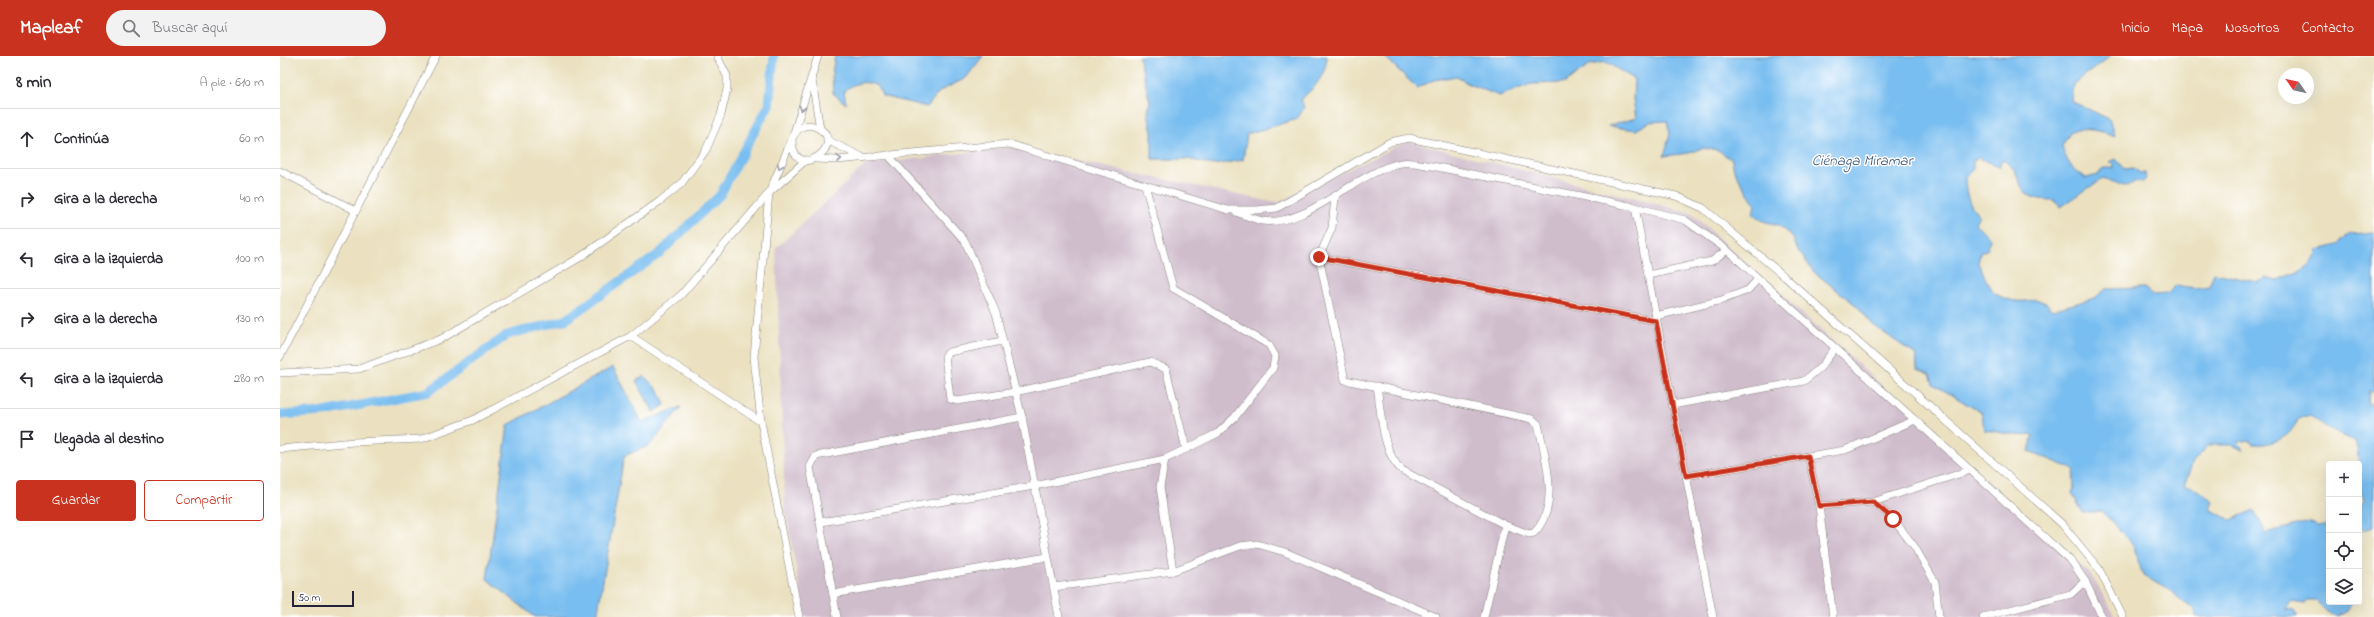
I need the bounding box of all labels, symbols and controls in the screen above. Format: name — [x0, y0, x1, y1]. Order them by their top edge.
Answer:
search box — [106, 10, 386, 46]
text: Mapleaf — [20, 15, 82, 42]
icon: search — [120, 17, 142, 39]
text: Buscar aquí — [152, 17, 227, 39]
text: Inicio — [2121, 18, 2150, 39]
text: Mapa — [2172, 18, 2203, 39]
text: Nosotros — [2225, 18, 2280, 39]
text: Contacto — [2302, 18, 2354, 39]
north arrow — [2278, 68, 2314, 104]
text: 8 min — [16, 70, 51, 95]
text: A pie · 610 m — [199, 73, 264, 92]
one-way arrow — [798, 105, 807, 112]
icon: ahead — [16, 128, 38, 150]
text: Continúa — [54, 128, 109, 150]
text: 60 m — [239, 129, 264, 148]
water label: Ciénaga Miramar — [1812, 150, 1915, 173]
one-way arrow — [836, 155, 842, 164]
one-way arrow — [777, 163, 785, 170]
icon: right — [16, 188, 38, 210]
text: Gira a la derecha — [54, 188, 157, 210]
text: 40 m — [240, 189, 264, 208]
icon: left — [16, 248, 38, 270]
text: Gira a la izquierda — [54, 248, 163, 270]
route end — [1310, 248, 1328, 266]
text: 100 m — [235, 249, 264, 268]
icon: right — [16, 308, 38, 330]
text: Gira a la derecha — [54, 308, 157, 330]
text: 130 m — [236, 309, 264, 328]
icon: left — [16, 368, 38, 390]
text: Gira a la izquierda — [54, 368, 163, 390]
text: 280 m — [234, 369, 264, 388]
icon: arrive — [16, 428, 38, 450]
text: Llegada al destino — [54, 428, 164, 450]
map controls — [2326, 461, 2362, 605]
button: + — [2326, 461, 2362, 497]
button: Guardar — [16, 480, 136, 521]
button: Compartir — [144, 480, 264, 521]
button: − — [2326, 497, 2362, 533]
route start — [1884, 510, 1902, 528]
button: locate — [2326, 533, 2362, 569]
button: layers — [2326, 569, 2362, 605]
scale bar — [292, 589, 354, 608]
text: 50 m — [298, 590, 320, 606]

